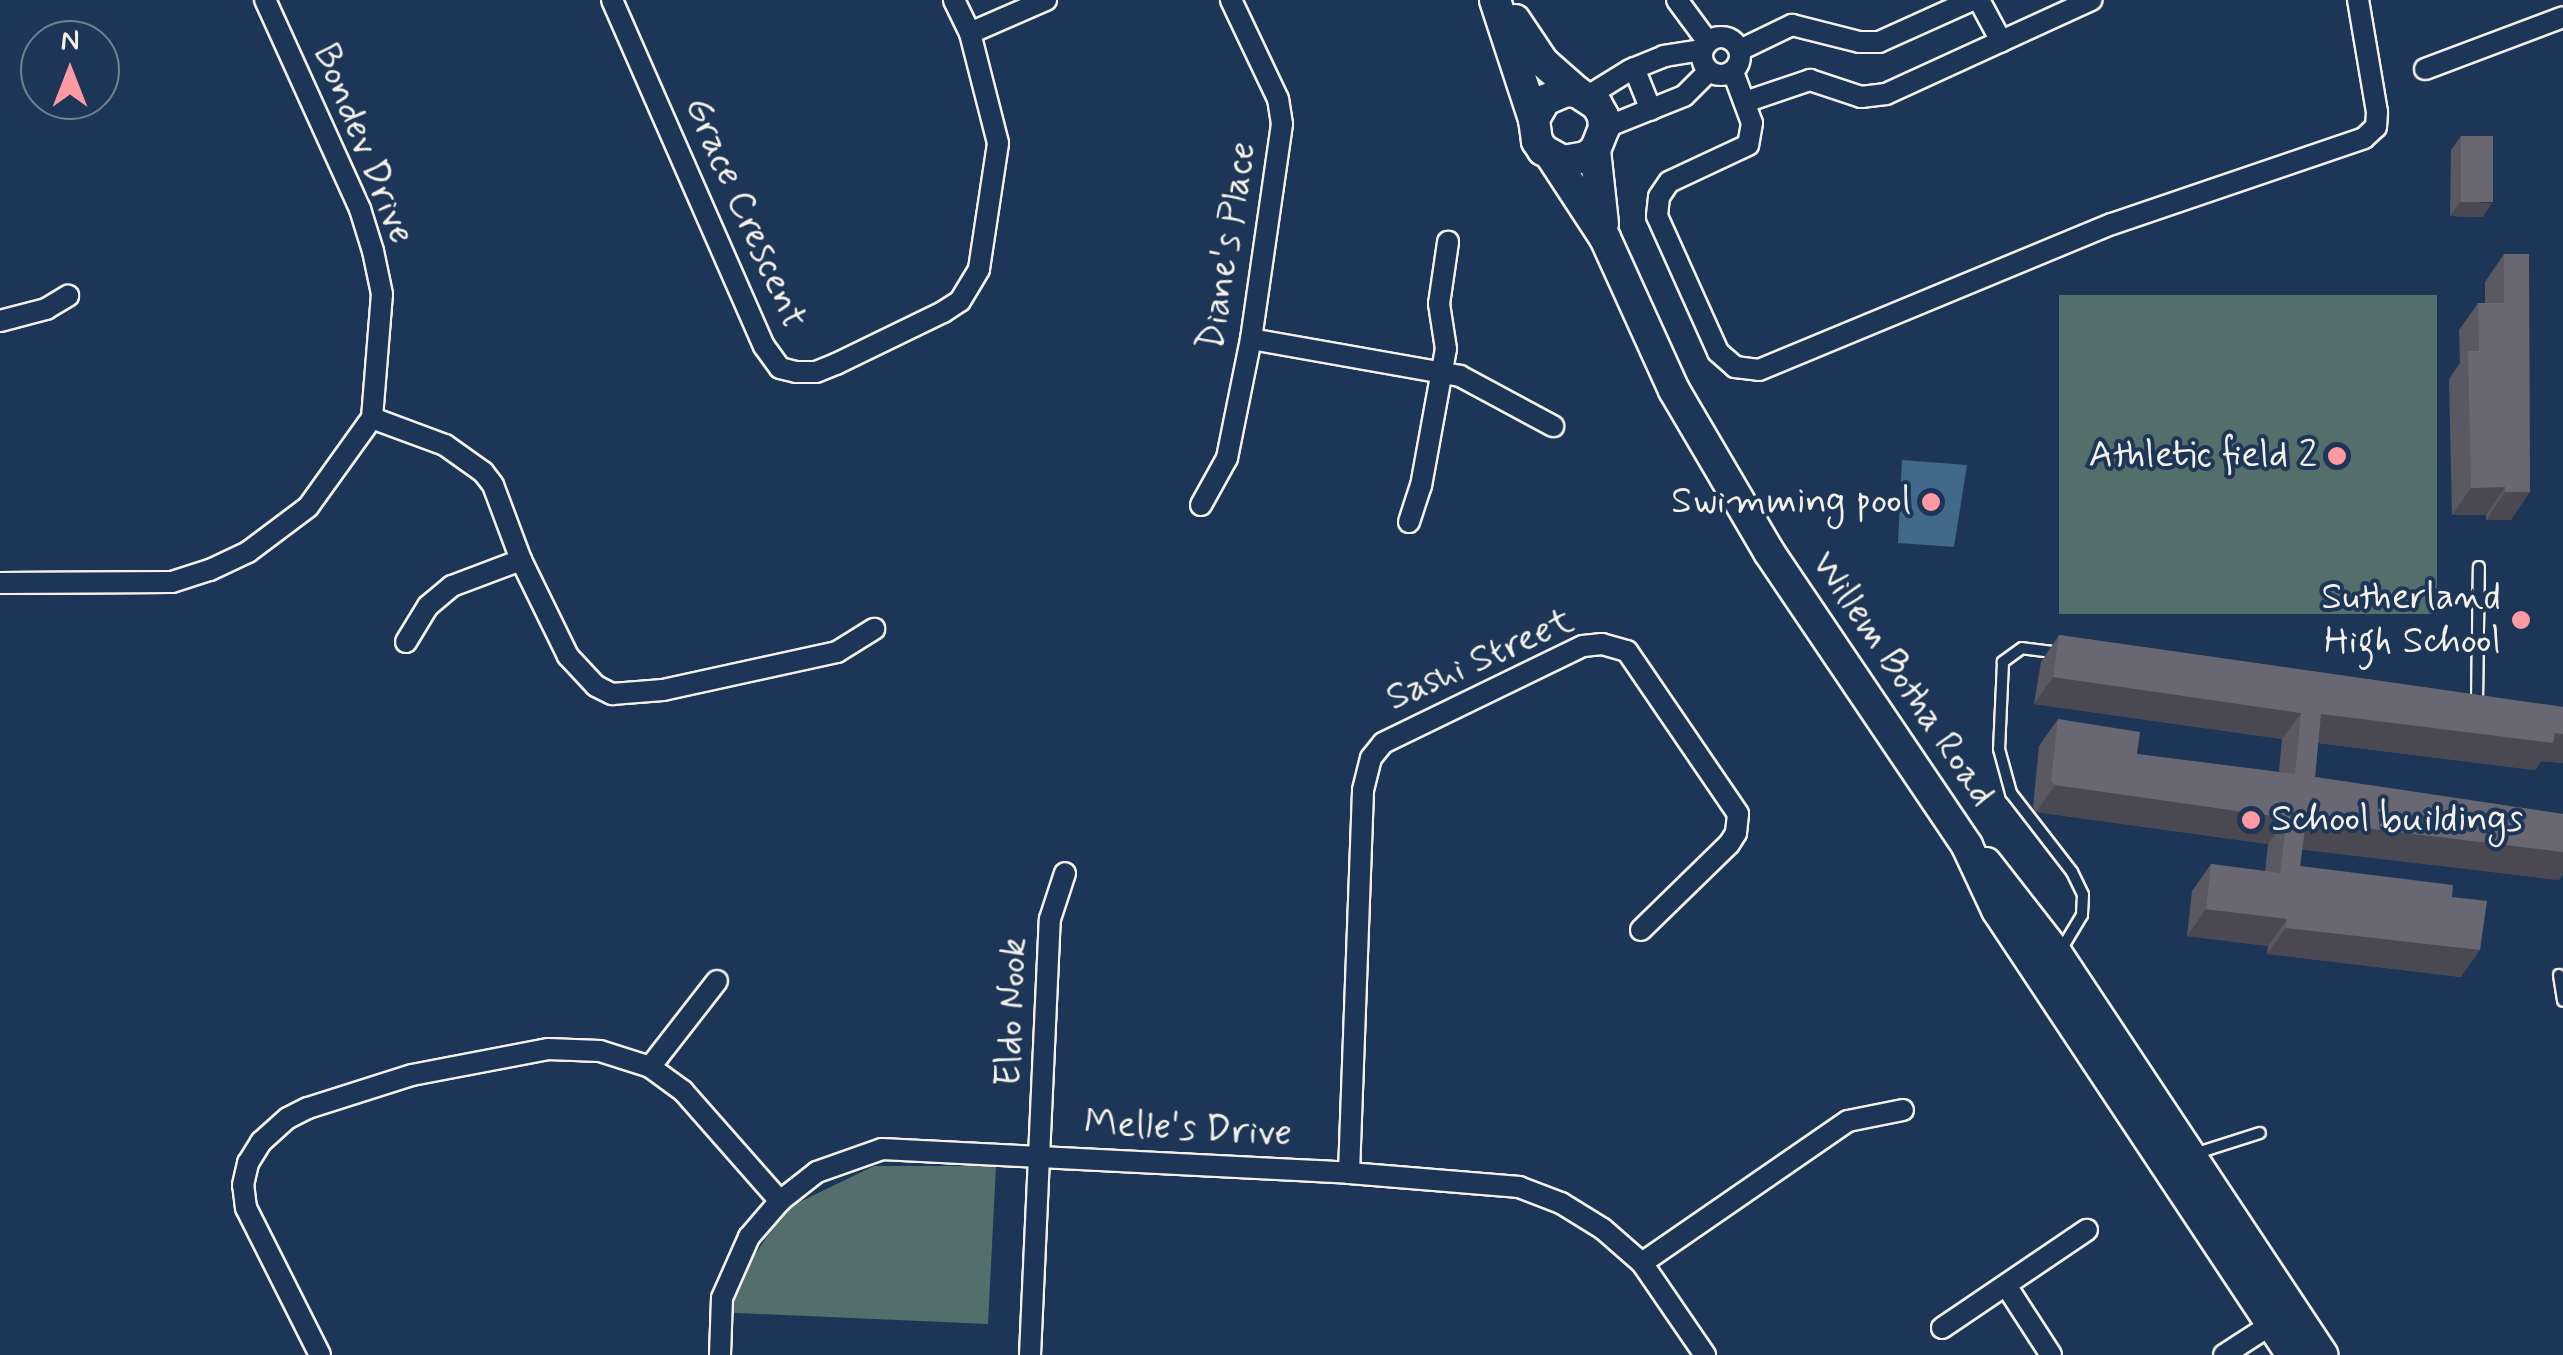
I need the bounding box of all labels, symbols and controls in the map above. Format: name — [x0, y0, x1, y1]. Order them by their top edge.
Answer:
north arrow — [20, 20, 120, 120]
text: N — [61, 23, 79, 60]
street label: Bondev Drive — [303, 38, 423, 250]
street label: Grace Crescent — [674, 90, 816, 336]
street label: Diane's Place — [1189, 138, 1267, 354]
place label: Athletic field 2 — [2088, 433, 2317, 479]
marker: Athletic field 2 — [2326, 445, 2348, 467]
place label: Swimming pool — [1671, 479, 1911, 525]
marker: Swimming pool — [1920, 491, 1942, 513]
street label: Willem Botha Road — [1801, 543, 2005, 815]
place label: Sutherland High School — [2321, 575, 2501, 664]
street label: Sashi Street — [1379, 598, 1581, 722]
marker: Sutherland High School — [2510, 609, 2532, 631]
place label: School buildings — [2271, 797, 2515, 843]
marker: School buildings — [2240, 809, 2262, 831]
street label: Eldo Nook — [987, 935, 1037, 1089]
street label: Melle's Drive — [1084, 1101, 1292, 1157]

